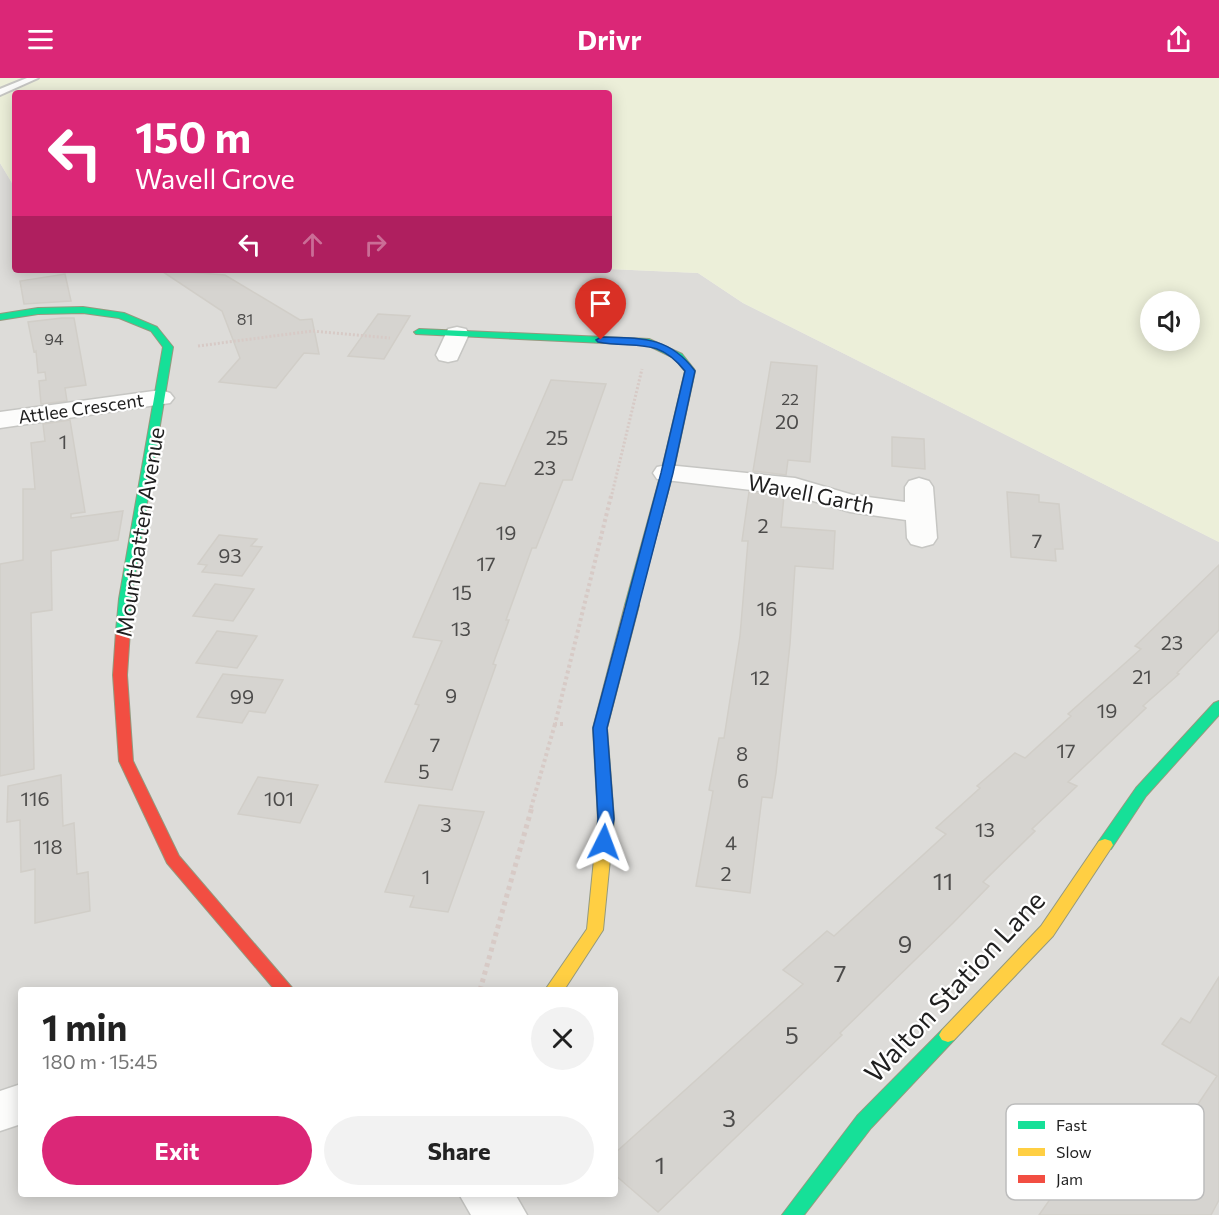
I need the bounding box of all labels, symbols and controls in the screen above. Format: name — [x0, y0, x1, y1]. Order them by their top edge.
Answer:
icon: menu — [24, 23, 57, 56]
text: Drivr — [577, 23, 642, 56]
icon: share — [1162, 23, 1195, 56]
text: 150 m — [135, 110, 251, 162]
icon: left — [36, 114, 114, 192]
text: Wavell Grove — [135, 162, 295, 195]
icon: left — [233, 228, 266, 261]
icon: ahead — [296, 228, 329, 261]
icon: right — [359, 228, 392, 261]
pin — [575, 278, 626, 340]
icon: arrive — [584, 287, 617, 320]
map controls — [1140, 291, 1200, 351]
button: sound — [1140, 291, 1200, 351]
house number: 81 — [237, 309, 253, 328]
house number: 94 — [44, 329, 64, 348]
street label: Attlee Crescent — [17, 388, 145, 428]
house number: 22 — [781, 389, 799, 408]
house number: 20 — [775, 409, 799, 433]
street label: Mountbatten Avenue — [110, 425, 169, 639]
house number: 25 — [546, 425, 568, 449]
house number: 1 — [59, 429, 67, 453]
house number: 23 — [534, 455, 556, 479]
street label: Wavell Garth — [745, 468, 877, 519]
house number: 2 — [757, 513, 769, 537]
house number: 19 — [496, 520, 516, 544]
house number: 7 — [1032, 528, 1042, 552]
house number: 93 — [218, 543, 242, 567]
house number: 17 — [476, 551, 496, 575]
house number: 15 — [452, 580, 472, 604]
house number: 16 — [757, 596, 777, 620]
house number: 13 — [451, 616, 471, 640]
house number: 23 — [1161, 630, 1183, 654]
house number: 21 — [1132, 664, 1152, 688]
house number: 12 — [750, 665, 770, 689]
house number: 9 — [445, 683, 457, 707]
house number: 99 — [230, 684, 254, 708]
house number: 19 — [1097, 698, 1117, 722]
house number: 7 — [430, 732, 440, 756]
house number: 17 — [1056, 738, 1076, 762]
house number: 8 — [736, 741, 748, 765]
house number: 5 — [418, 759, 430, 783]
house number: 6 — [737, 768, 749, 792]
house number: 116 — [20, 786, 50, 810]
house number: 101 — [264, 786, 294, 810]
position arrow — [572, 810, 636, 874]
house number: 3 — [440, 812, 452, 836]
house number: 13 — [975, 817, 995, 841]
house number: 4 — [725, 830, 737, 854]
house number: 118 — [33, 834, 63, 858]
house number: 2 — [720, 861, 732, 885]
house number: 1 — [422, 864, 430, 888]
house number: 11 — [933, 866, 953, 895]
street label: Walton Station Lane — [857, 883, 1051, 1088]
house number: 9 — [898, 929, 912, 958]
house number: 7 — [834, 958, 846, 987]
text: 1 min — [42, 1004, 127, 1048]
button: close — [531, 1007, 594, 1070]
house number: 5 — [785, 1020, 799, 1049]
text: 180 m · 15:45 — [42, 1049, 158, 1073]
house number: 3 — [722, 1103, 736, 1132]
legend — [1006, 1104, 1204, 1200]
text: Fast — [1056, 1115, 1087, 1134]
button: Exit — [42, 1116, 312, 1185]
button: Share — [324, 1116, 594, 1185]
text: Slow — [1056, 1142, 1092, 1161]
house number: 1 — [655, 1150, 665, 1179]
text: Jam — [1056, 1169, 1083, 1188]

